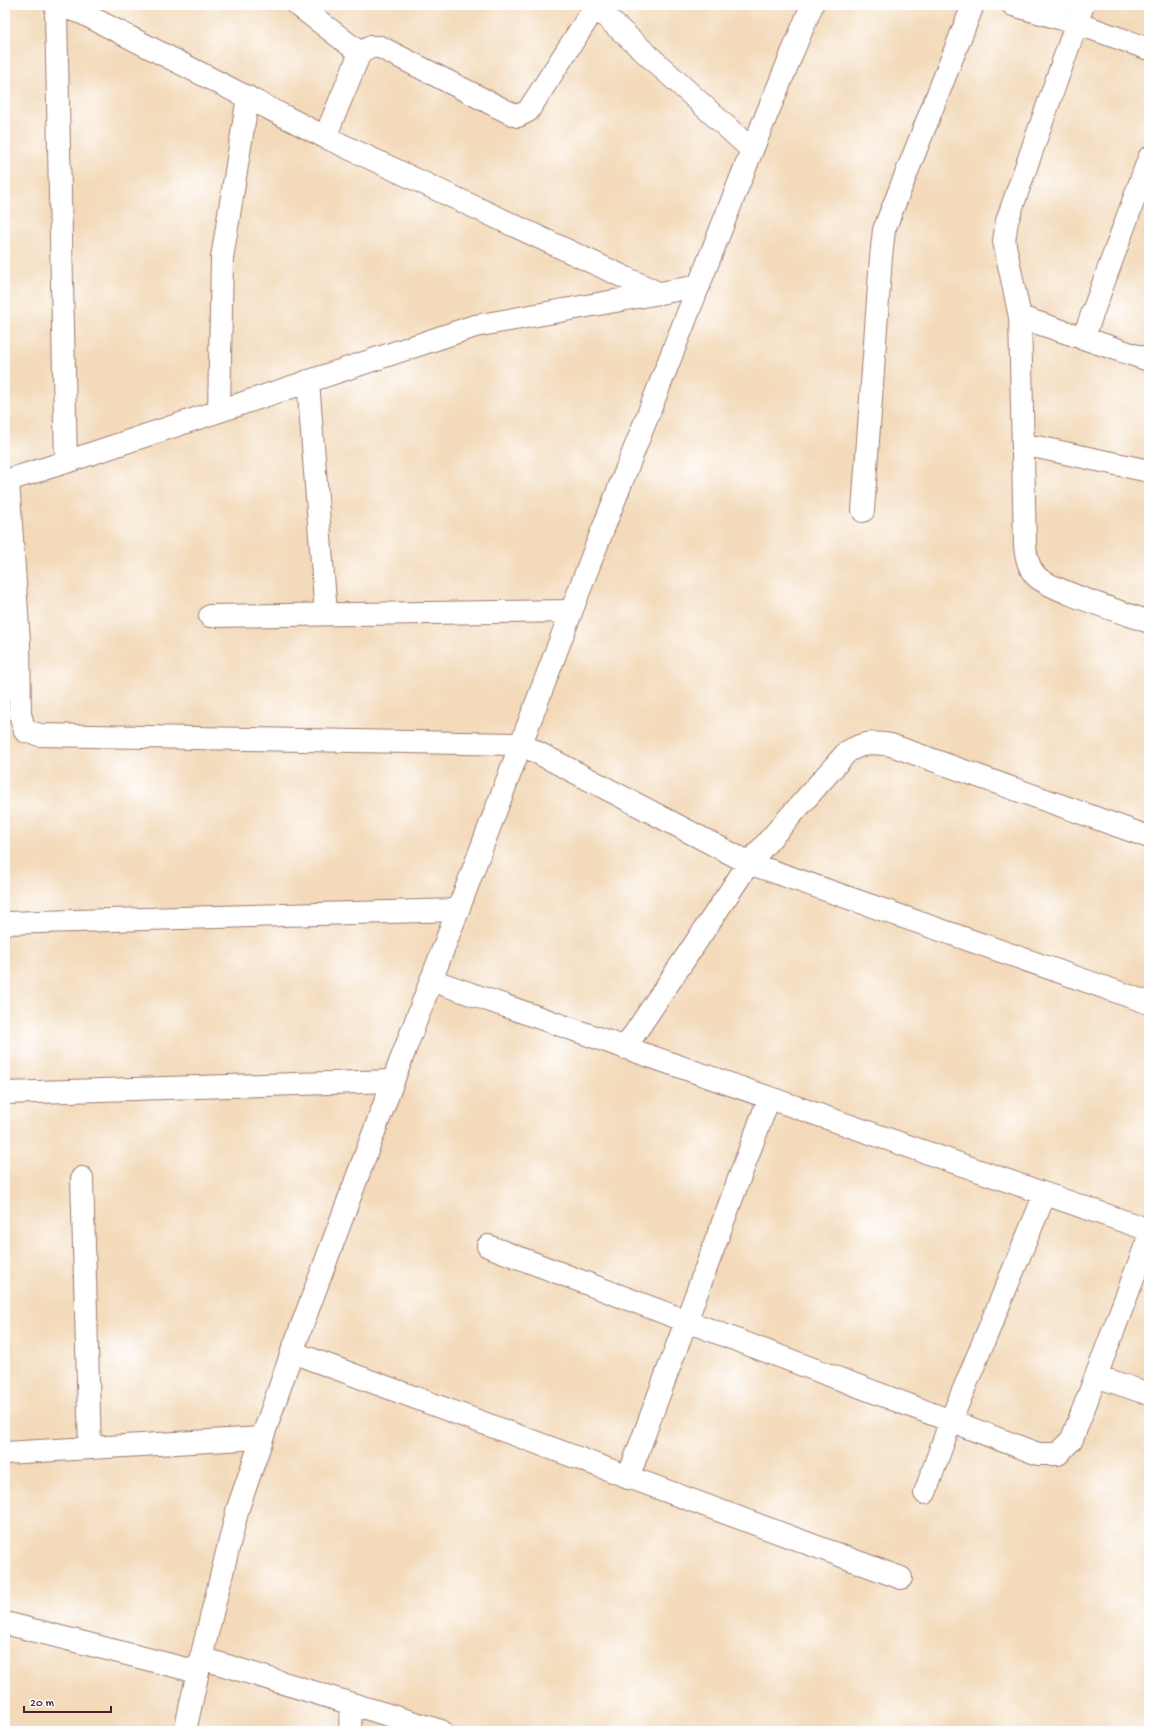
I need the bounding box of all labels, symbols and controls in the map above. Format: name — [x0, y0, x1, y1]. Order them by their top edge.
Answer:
scale bar — [24, 1688, 111, 1714]
text: 20 m — [30, 1697, 55, 1711]

